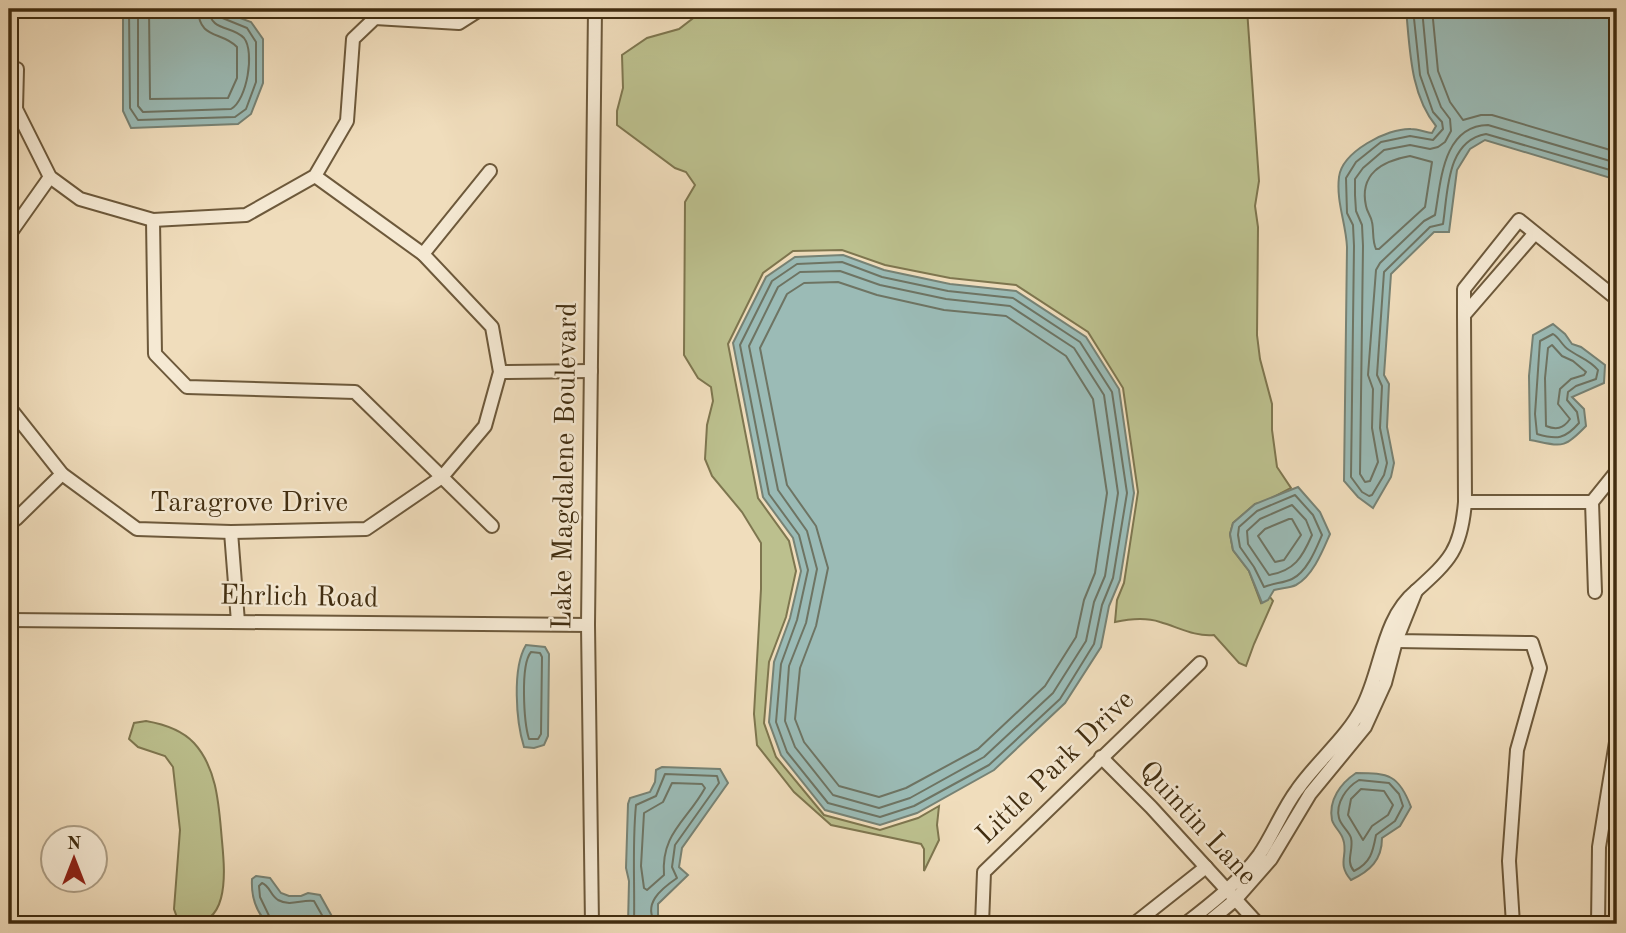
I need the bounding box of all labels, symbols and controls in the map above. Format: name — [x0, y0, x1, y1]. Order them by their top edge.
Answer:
street label: Lake Magdalene Boulevard — [549, 302, 583, 630]
street label: Taragrove Drive — [150, 490, 348, 518]
street label: Ehrlich Road — [219, 583, 379, 613]
street label: Little Park Drive — [972, 686, 1140, 850]
street label: Quintin Lane — [1133, 757, 1261, 891]
north arrow — [38, 824, 108, 894]
text: N — [67, 835, 82, 854]

